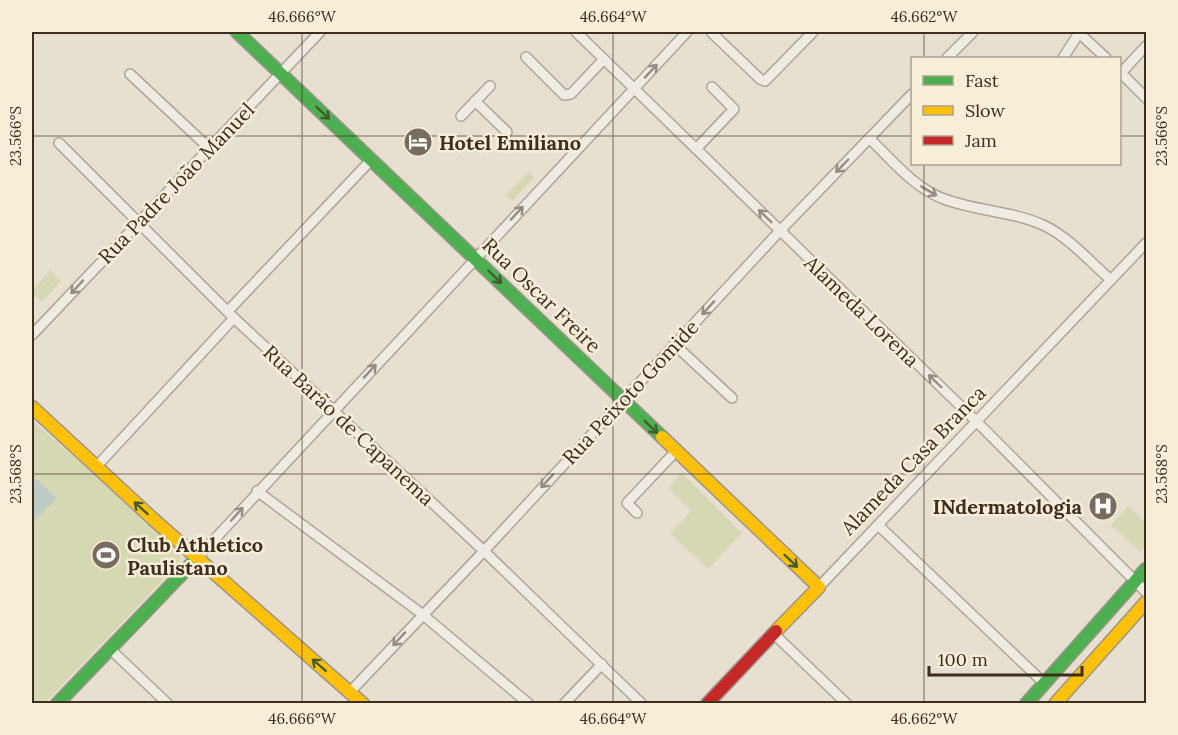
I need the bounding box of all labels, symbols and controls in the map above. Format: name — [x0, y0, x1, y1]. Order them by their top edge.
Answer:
text: 46.666°W — [268, 7, 337, 26]
text: 46.664°W — [580, 7, 647, 26]
text: 46.662°W — [891, 7, 958, 26]
legend — [911, 57, 1121, 165]
one-way arrow — [643, 63, 658, 78]
text: Fast — [965, 69, 999, 92]
street label: Rua Padre João Manuel — [93, 97, 259, 269]
text: Slow — [965, 99, 1005, 122]
text: 23.566°S — [6, 106, 25, 166]
one-way arrow — [315, 106, 330, 120]
text: 23.566°S — [1152, 106, 1171, 166]
hotel icon: Hotel Emiliano — [402, 126, 434, 158]
text: Jam — [964, 129, 997, 152]
place label: Hotel Emiliano — [439, 130, 581, 155]
one-way arrow — [836, 158, 850, 173]
one-way arrow — [920, 185, 937, 197]
one-way arrow — [510, 205, 524, 220]
one-way arrow — [758, 208, 773, 223]
street label: Rua Oscar Freire — [478, 232, 607, 358]
street label: Alameda Lorena — [799, 249, 924, 372]
one-way arrow — [487, 270, 502, 284]
one-way arrow — [70, 279, 84, 294]
one-way arrow — [701, 300, 715, 315]
street label: Rua Peixoto Gomide — [557, 314, 704, 469]
street label: Rua Barão de Capanema — [258, 339, 440, 511]
one-way arrow — [362, 363, 377, 378]
one-way arrow — [927, 374, 942, 389]
street label: Alameda Casa Branca — [835, 380, 991, 541]
one-way arrow — [643, 419, 658, 434]
text: 23.568°S — [6, 444, 25, 504]
text: 23.568°S — [1152, 444, 1171, 504]
one-way arrow — [540, 474, 554, 489]
hospital icon: INdermatologia — [1087, 490, 1119, 522]
place label: INdermatologia — [933, 494, 1083, 519]
one-way arrow — [134, 501, 149, 515]
one-way arrow — [230, 506, 244, 521]
place label: Club Athletico Paulistano — [127, 532, 263, 580]
sports icon: Club Athletico Paulistano — [90, 539, 122, 571]
one-way arrow — [784, 554, 799, 569]
one-way arrow — [392, 631, 406, 646]
scale bar — [929, 639, 1082, 677]
text: 100 m — [938, 648, 988, 671]
one-way arrow — [312, 658, 327, 672]
text: 46.666°W — [268, 709, 337, 728]
text: 46.664°W — [580, 709, 647, 728]
text: 46.662°W — [891, 709, 958, 728]

